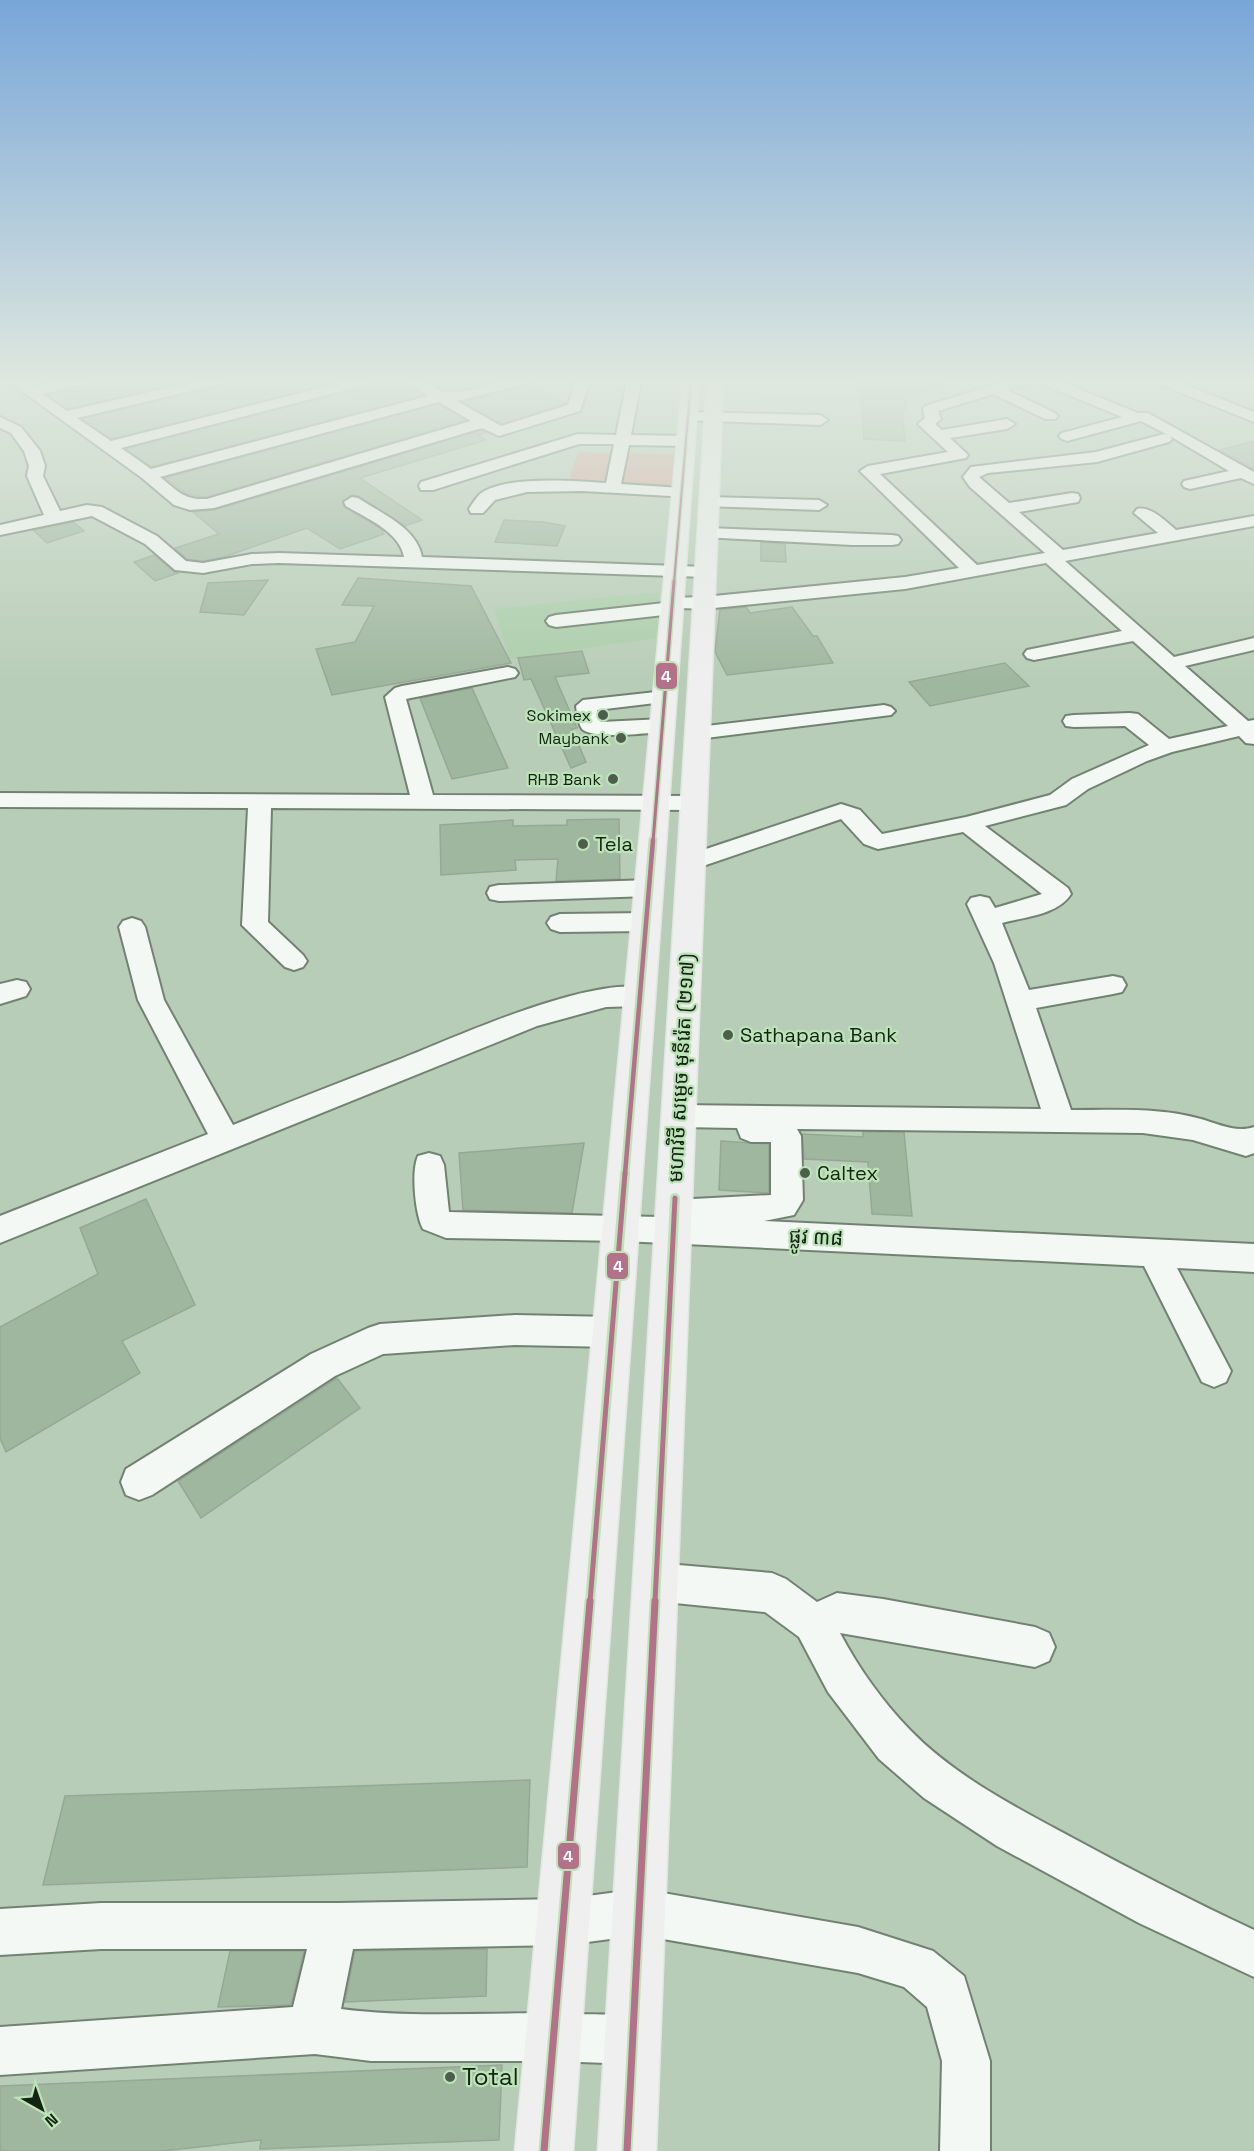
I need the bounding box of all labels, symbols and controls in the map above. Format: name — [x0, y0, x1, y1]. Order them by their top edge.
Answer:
line badge: 4 — [655, 662, 678, 690]
text: 4 — [661, 666, 671, 687]
place label: Sokimex — [527, 705, 591, 726]
marker: Sokimex — [596, 708, 610, 722]
place label: Maybank — [538, 728, 609, 749]
marker: Maybank — [614, 731, 628, 745]
place label: RHB Bank — [528, 769, 601, 790]
marker: RHB Bank — [606, 772, 620, 786]
place label: Tela — [595, 831, 633, 857]
marker: Tela — [576, 837, 590, 851]
street label: មហាវិថី សម្តេច មុនីរ៉េត (២១៧) — [662, 953, 700, 1183]
place label: Sathapana Bank — [740, 1022, 897, 1048]
marker: Sathapana Bank — [721, 1028, 735, 1042]
place label: Caltex — [817, 1160, 878, 1186]
marker: Caltex — [798, 1166, 812, 1180]
street label: ផ្លូវ ៣៨ — [788, 1223, 844, 1257]
line badge: 4 — [606, 1252, 629, 1280]
text: 4 — [613, 1256, 623, 1277]
line badge: 4 — [557, 1842, 580, 1870]
text: 4 — [563, 1846, 573, 1867]
place label: Total — [462, 2061, 519, 2092]
marker: Total — [443, 2070, 457, 2084]
north arrow — [12, 2079, 72, 2139]
text: N — [40, 2109, 62, 2132]

